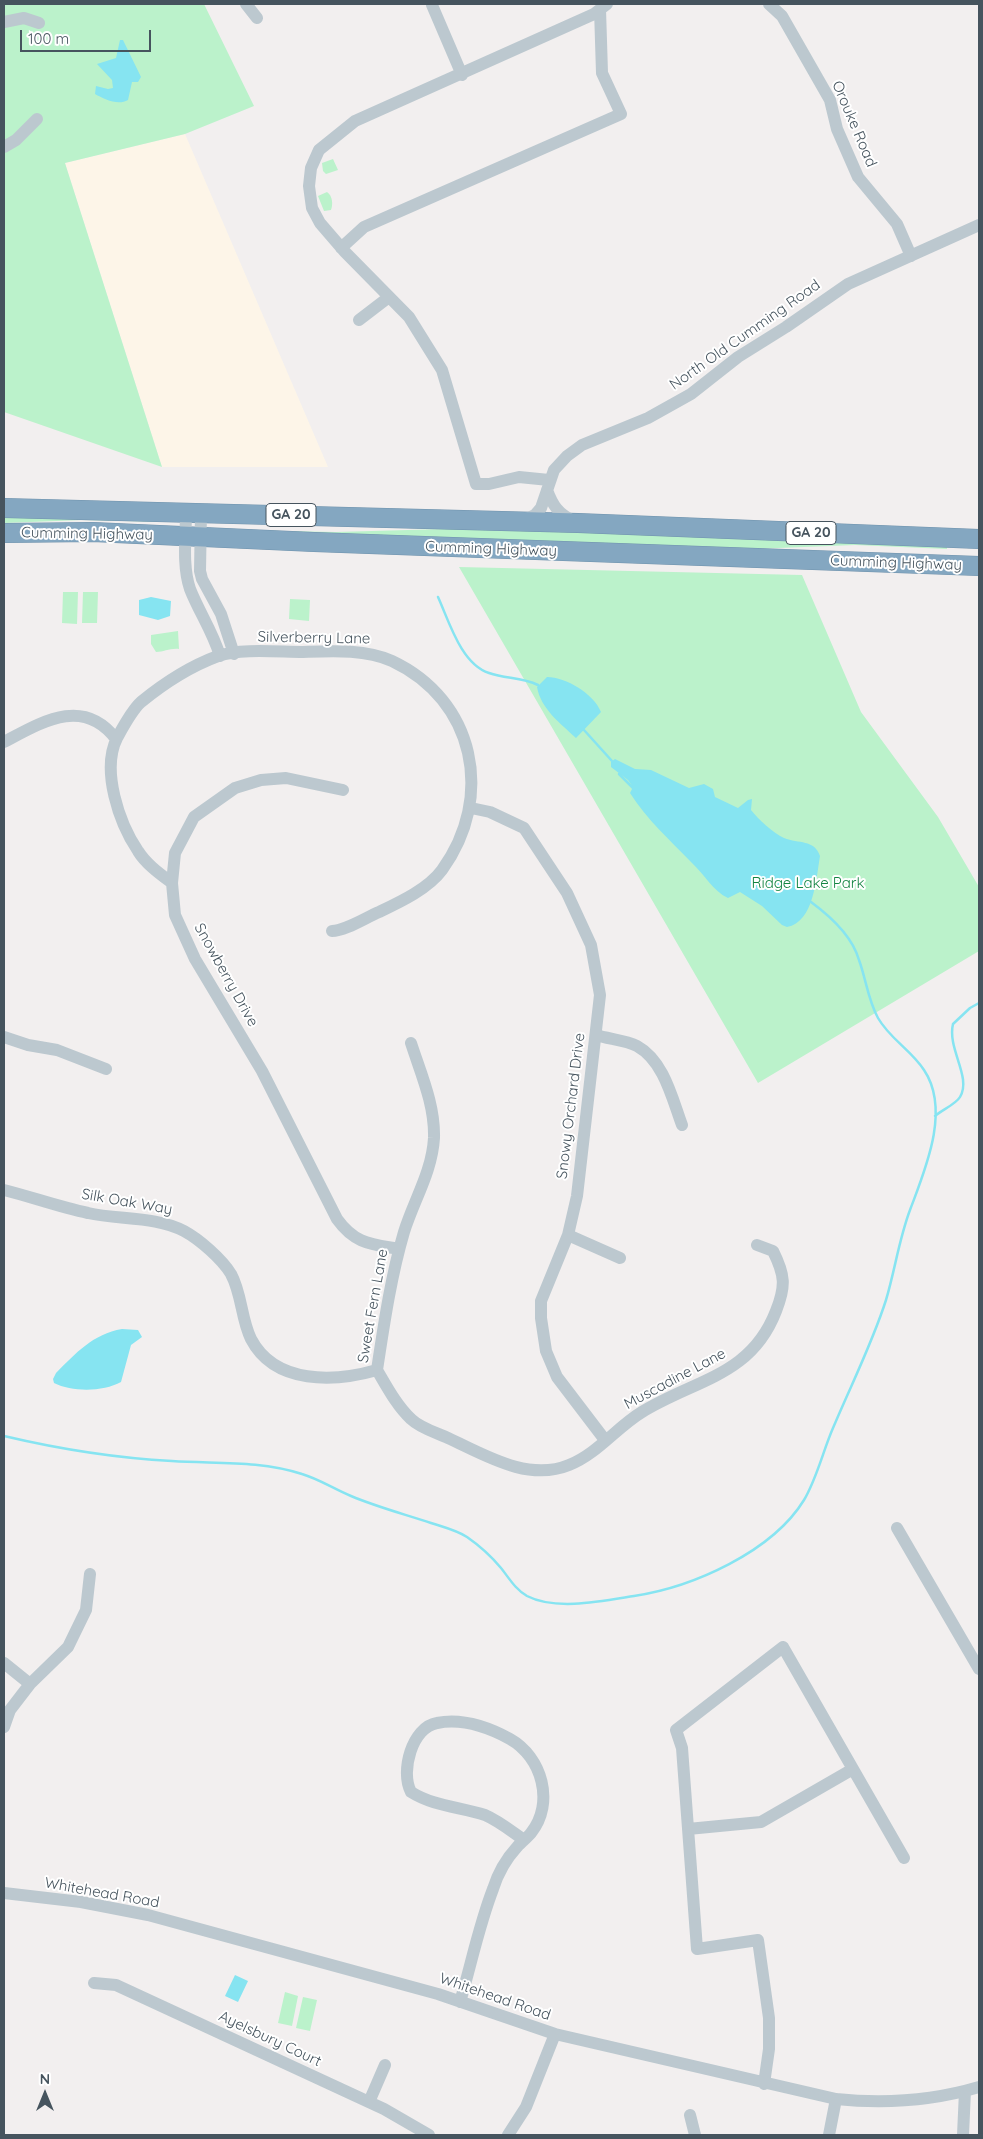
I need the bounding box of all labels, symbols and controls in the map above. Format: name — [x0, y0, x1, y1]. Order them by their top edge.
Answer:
scale bar — [22, 20, 154, 52]
text: 100 m — [28, 29, 69, 48]
street label: Orouke Road — [828, 78, 880, 170]
street label: North Old Cumming Road — [666, 276, 824, 394]
road number: GA 20 — [266, 504, 316, 526]
road number: GA 20 — [786, 522, 836, 544]
street label: Cumming Highway — [21, 524, 153, 544]
street label: Cumming Highway — [425, 538, 557, 560]
street label: Cumming Highway — [830, 552, 962, 574]
street label: Silverberry Lane — [257, 628, 371, 648]
park label: Ridge Lake Park — [751, 874, 865, 892]
street label: Snowberry Drive — [190, 920, 262, 1030]
street label: Snowy Orchard Drive — [553, 1032, 589, 1180]
street label: Silk Oak Way — [80, 1185, 174, 1219]
street label: Sweet Fern Lane — [354, 1248, 392, 1364]
street label: Muscadine Lane — [621, 1345, 729, 1413]
street label: Whitehead Road — [43, 1874, 161, 1912]
street label: Whitehead Road — [437, 1970, 553, 2024]
street label: Ayelsbury Court — [216, 2007, 324, 2071]
north arrow — [20, 2069, 70, 2119]
text: N — [40, 2070, 50, 2088]

